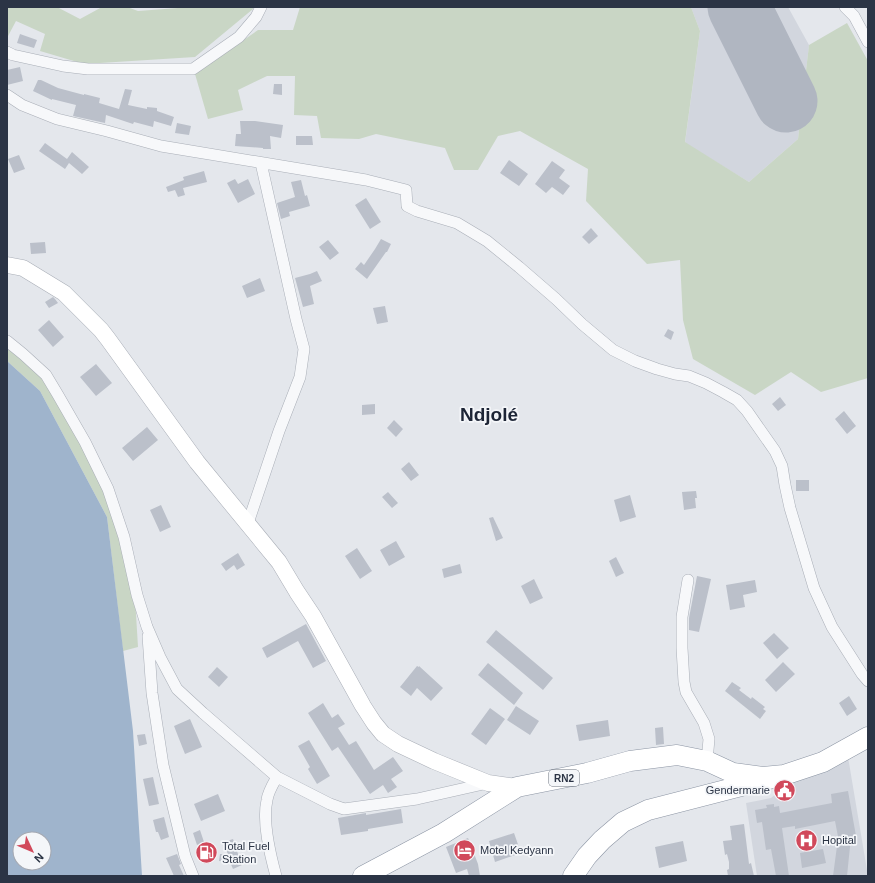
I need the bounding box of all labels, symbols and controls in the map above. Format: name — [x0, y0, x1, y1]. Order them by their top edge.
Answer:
district label: Ndjolé — [460, 404, 518, 425]
road number: RN2 — [549, 770, 579, 786]
public building icon: Gendermarie — [772, 777, 798, 803]
place label: Gendermarie — [706, 784, 770, 796]
hospital icon: Hopital — [793, 827, 819, 853]
north arrow — [12, 831, 52, 871]
place label: Hopital — [822, 834, 856, 846]
hotel icon: Motel Kedyann — [451, 837, 477, 863]
fuel station icon: Total Fuel Station — [194, 839, 220, 865]
place label: Total Fuel Station — [222, 840, 270, 865]
place label: Motel Kedyann — [480, 844, 553, 856]
text: N — [32, 851, 46, 865]

